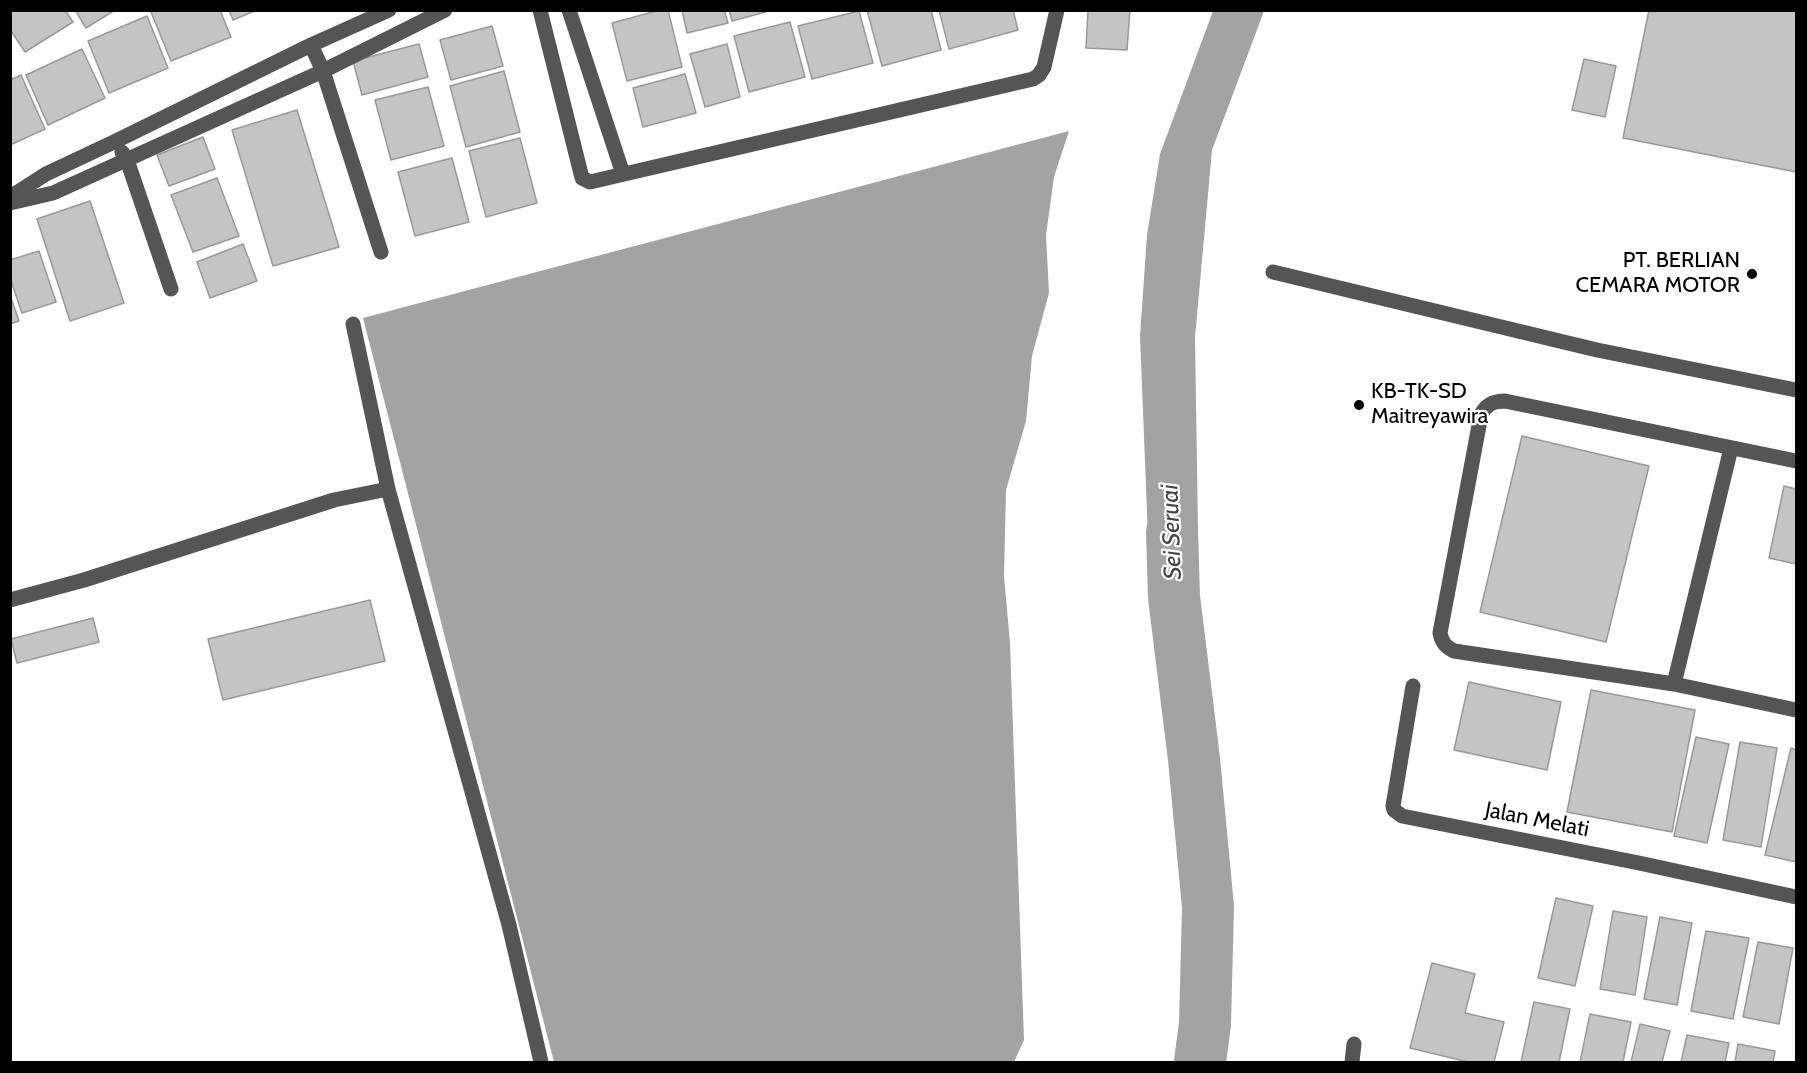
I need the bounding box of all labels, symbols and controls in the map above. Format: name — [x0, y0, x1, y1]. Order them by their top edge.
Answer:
place label: PT. BERLIAN CEMARA MOTOR — [1576, 248, 1740, 300]
marker: PT. BERLIAN CEMARA MOTOR — [1745, 267, 1759, 281]
place label: KB-TK-SD Maitreyawira — [1371, 379, 1488, 430]
marker: KB-TK-SD Maitreyawira — [1352, 398, 1366, 412]
water label: Sei Seruai — [1156, 484, 1188, 580]
street label: Jalan Melati — [1483, 797, 1591, 843]

